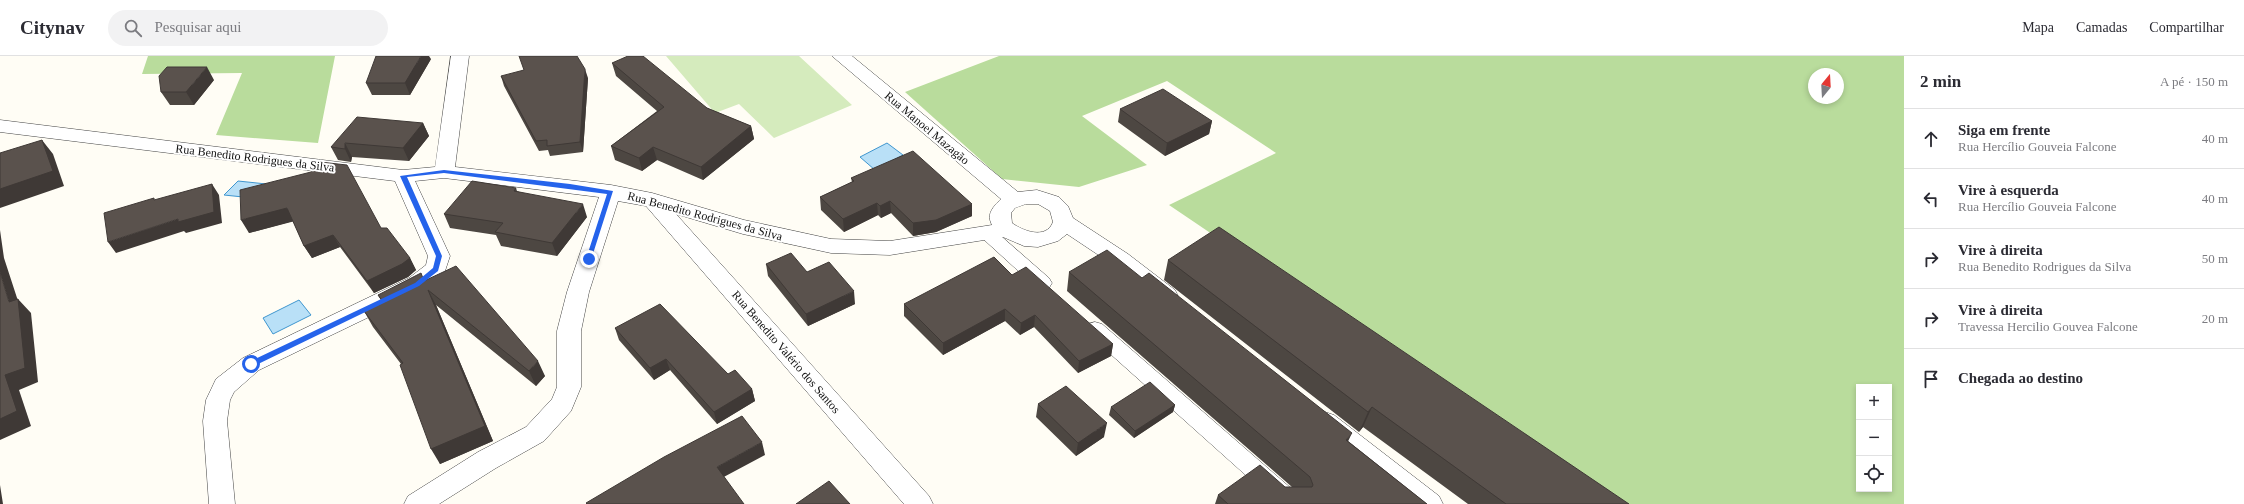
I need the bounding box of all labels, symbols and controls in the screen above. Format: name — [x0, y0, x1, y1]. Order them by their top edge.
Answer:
search box — [108, 10, 388, 46]
text: Citynav — [20, 17, 84, 38]
icon: search — [122, 17, 144, 39]
text: Pesquisar aqui — [154, 19, 241, 35]
text: Mapa — [2022, 20, 2054, 35]
text: Camadas — [2076, 20, 2127, 35]
text: Compartilhar — [2149, 20, 2224, 35]
north arrow — [1808, 68, 1844, 104]
text: 2 min — [1920, 72, 1961, 91]
text: A pé · 150 m — [2160, 74, 2228, 89]
street label: Rua Manoel Mazagão — [882, 89, 972, 167]
text: Siga em frente — [1958, 122, 2050, 138]
icon: ahead — [1920, 128, 1942, 150]
text: 40 m — [2202, 131, 2228, 146]
text: Rua Hercílio Gouveia Falcone — [1958, 139, 2116, 154]
street label: Rua Benedito Rodrigues da Silva — [175, 141, 336, 175]
text: Vire à esquerda — [1958, 182, 2059, 198]
icon: left — [1920, 188, 1942, 210]
street label: Rua Benedito Rodrigues da Silva — [626, 189, 785, 244]
text: 40 m — [2202, 191, 2228, 206]
text: Rua Hercílio Gouveia Falcone — [1958, 199, 2116, 214]
text: Vire à direita — [1958, 242, 2043, 258]
icon: right — [1920, 248, 1942, 270]
route end — [580, 250, 598, 268]
text: 50 m — [2202, 251, 2228, 266]
text: Rua Benedito Rodrigues da Silva — [1958, 259, 2131, 274]
street label: Rua Benedito Valério dos Santos — [729, 288, 843, 416]
text: Vire à direita — [1958, 302, 2043, 318]
icon: right — [1920, 308, 1942, 330]
text: 20 m — [2202, 311, 2228, 326]
text: Travessa Hercilio Gouvea Falcone — [1958, 319, 2138, 334]
route start — [242, 355, 260, 373]
icon: arrive — [1920, 368, 1942, 390]
text: Chegada ao destino — [1958, 370, 2083, 386]
map controls — [1856, 384, 1892, 492]
button: + — [1856, 384, 1892, 420]
button: − — [1856, 420, 1892, 456]
button: locate — [1856, 456, 1892, 492]

